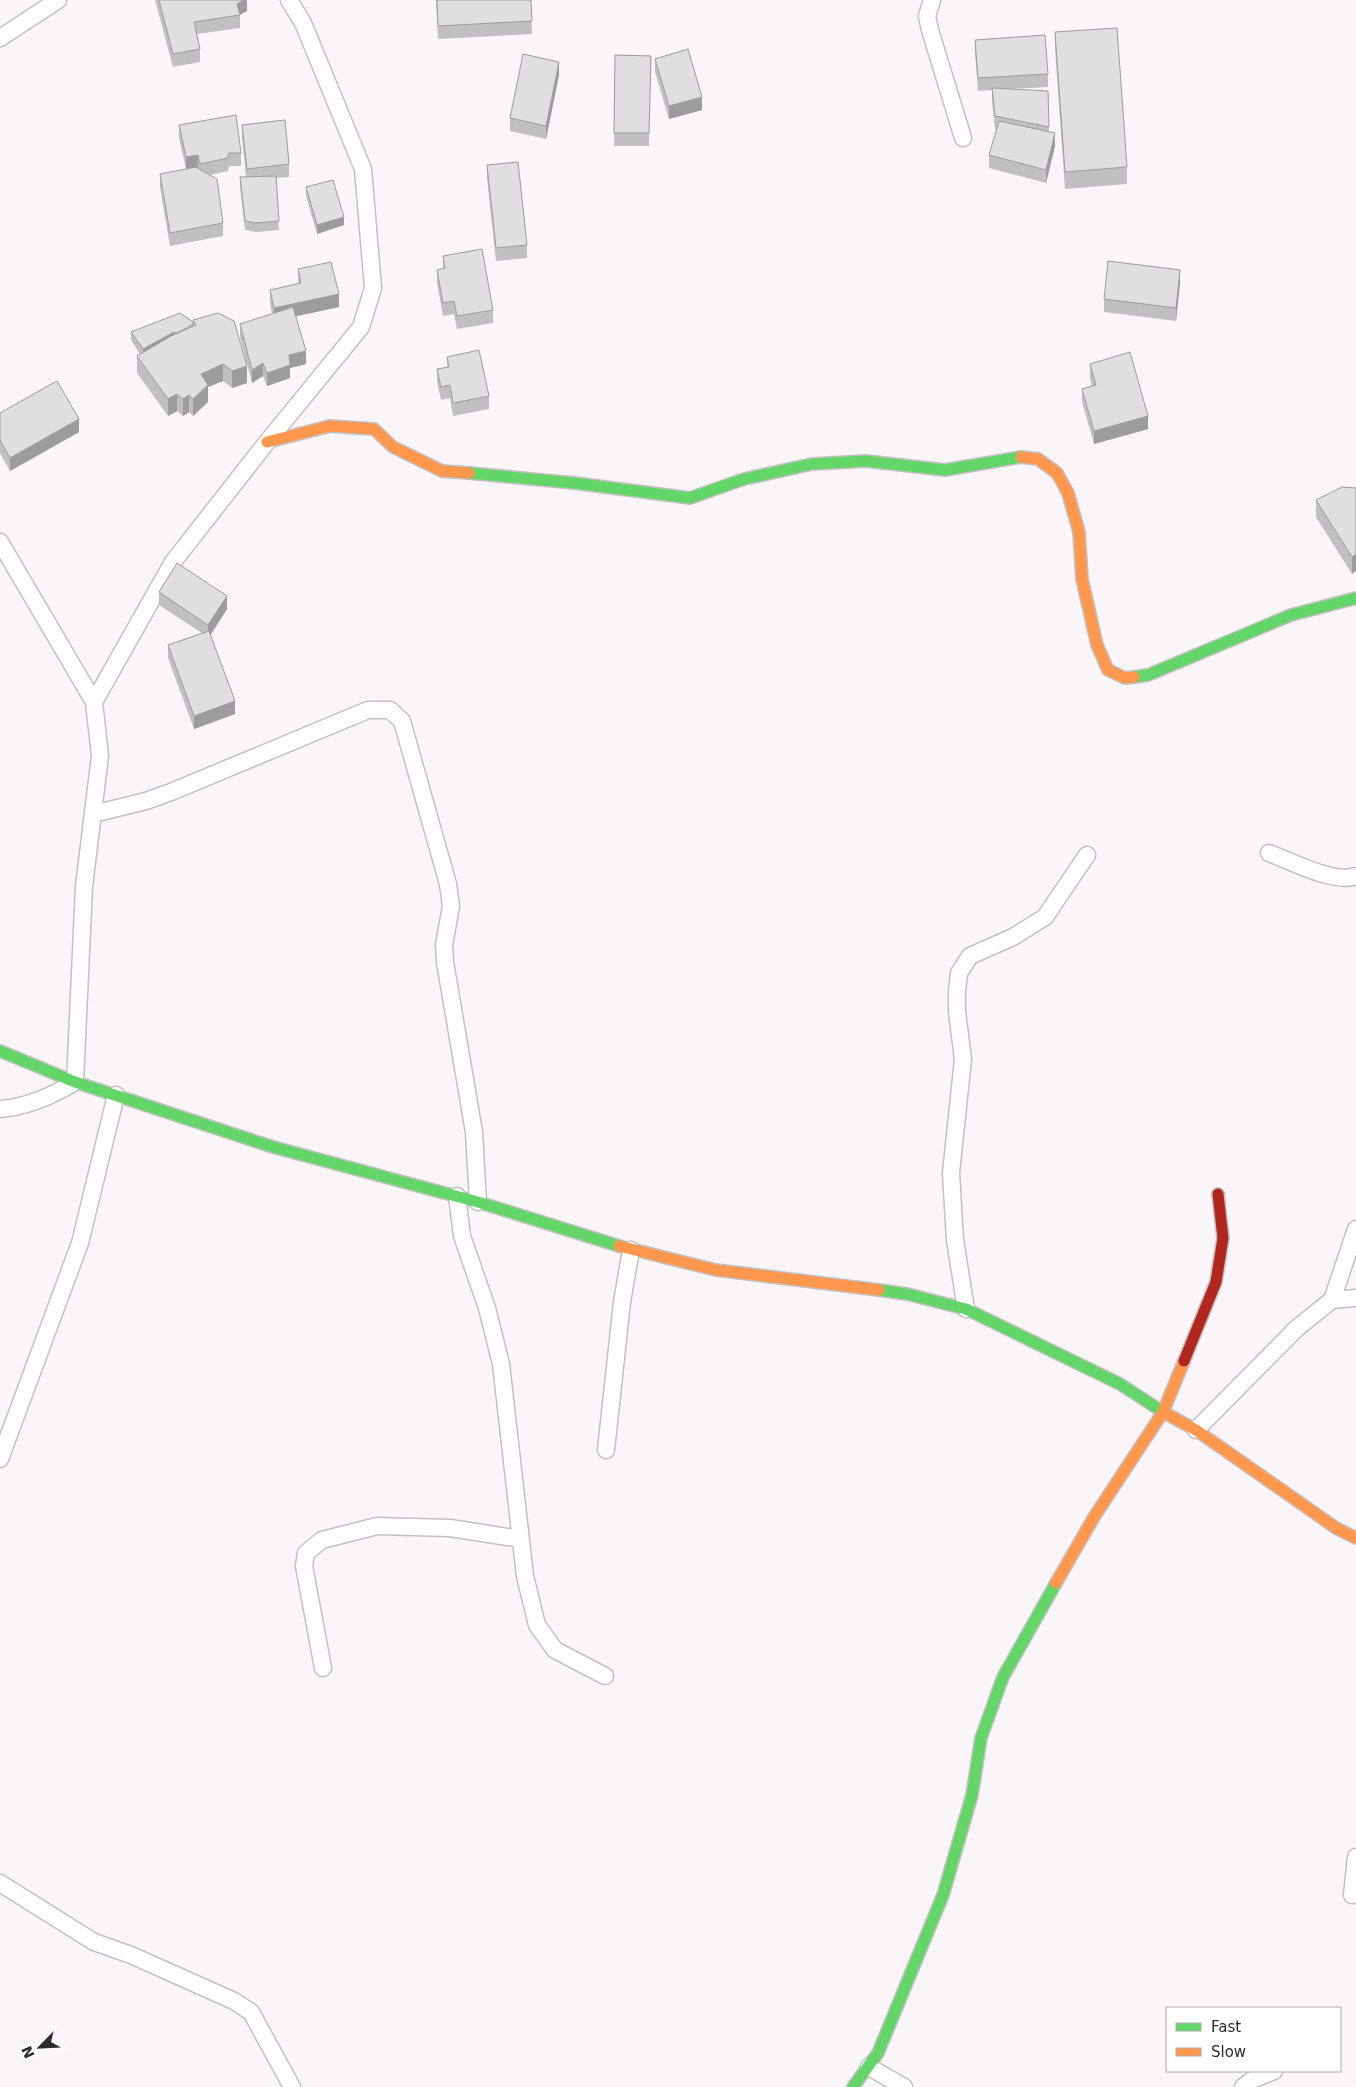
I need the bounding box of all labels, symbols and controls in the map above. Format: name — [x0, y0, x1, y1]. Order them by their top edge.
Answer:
legend — [1166, 2007, 1341, 2072]
text: Fast — [1211, 2018, 1241, 2036]
north arrow — [15, 2022, 65, 2072]
text: Slow — [1211, 2043, 1246, 2061]
text: N — [18, 2044, 38, 2061]

